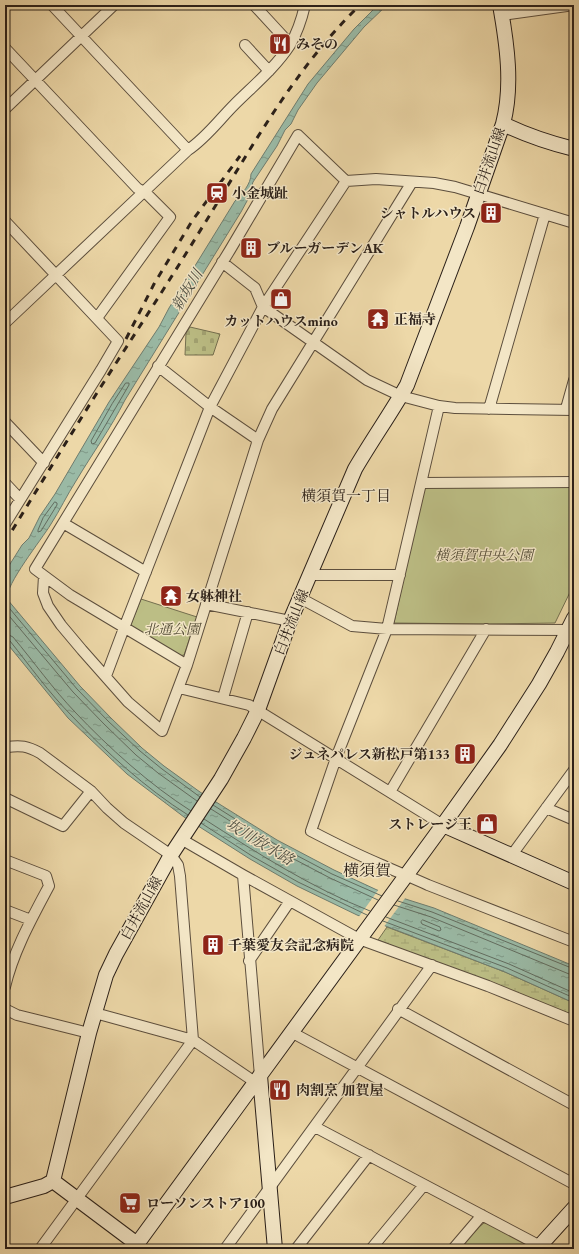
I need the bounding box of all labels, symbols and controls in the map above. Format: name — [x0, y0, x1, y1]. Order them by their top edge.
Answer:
restaurant icon: みその — [267, 31, 293, 57]
place label: みその — [296, 35, 338, 53]
street label: 白井流山線 — [469, 125, 509, 197]
station icon: 小金城趾 — [204, 180, 230, 206]
place label: 小金城趾 — [232, 184, 288, 202]
building icon: シャトルハウス — [478, 200, 504, 226]
place label: シャトルハウス — [380, 204, 476, 222]
building icon: ブルーガーデンAK — [238, 235, 264, 261]
place label: ブルーガーデンAK — [266, 239, 384, 257]
water label: 新坂川 — [167, 264, 207, 314]
shop icon: カットハウスmino — [268, 286, 294, 312]
temple icon: 正福寺 — [365, 306, 391, 332]
place label: 正福寺 — [394, 310, 436, 328]
place label: カットハウスmino — [224, 312, 338, 330]
district label: 横須賀一丁目 — [301, 486, 391, 505]
park label: 横須賀中央公園 — [435, 546, 535, 564]
temple icon: 女躰神社 — [158, 583, 184, 609]
street label: 白井流山線 — [270, 586, 312, 658]
place label: 女躰神社 — [186, 587, 242, 605]
park label: 北通公園 — [144, 620, 202, 638]
building icon: ジュネパレス新松戸第133 — [452, 741, 478, 767]
place label: ジュネパレス新松戸第133 — [289, 745, 450, 763]
shop icon: ストレージ王 — [474, 811, 500, 837]
water label: 坂川放水路 — [223, 814, 298, 870]
place label: ストレージ王 — [388, 815, 472, 833]
district label: 横須賀 — [343, 860, 391, 881]
street label: 白井流山線 — [116, 873, 166, 943]
building icon: 千葉愛友会記念病院 — [200, 932, 226, 958]
place label: 千葉愛友会記念病院 — [228, 936, 354, 954]
restaurant icon: 肉割烹 加賀屋 — [267, 1077, 293, 1103]
place label: 肉割烹 加賀屋 — [296, 1081, 383, 1099]
supermarket icon: ローソンストア100 — [117, 1190, 143, 1216]
place label: ローソンストア100 — [146, 1194, 265, 1212]

